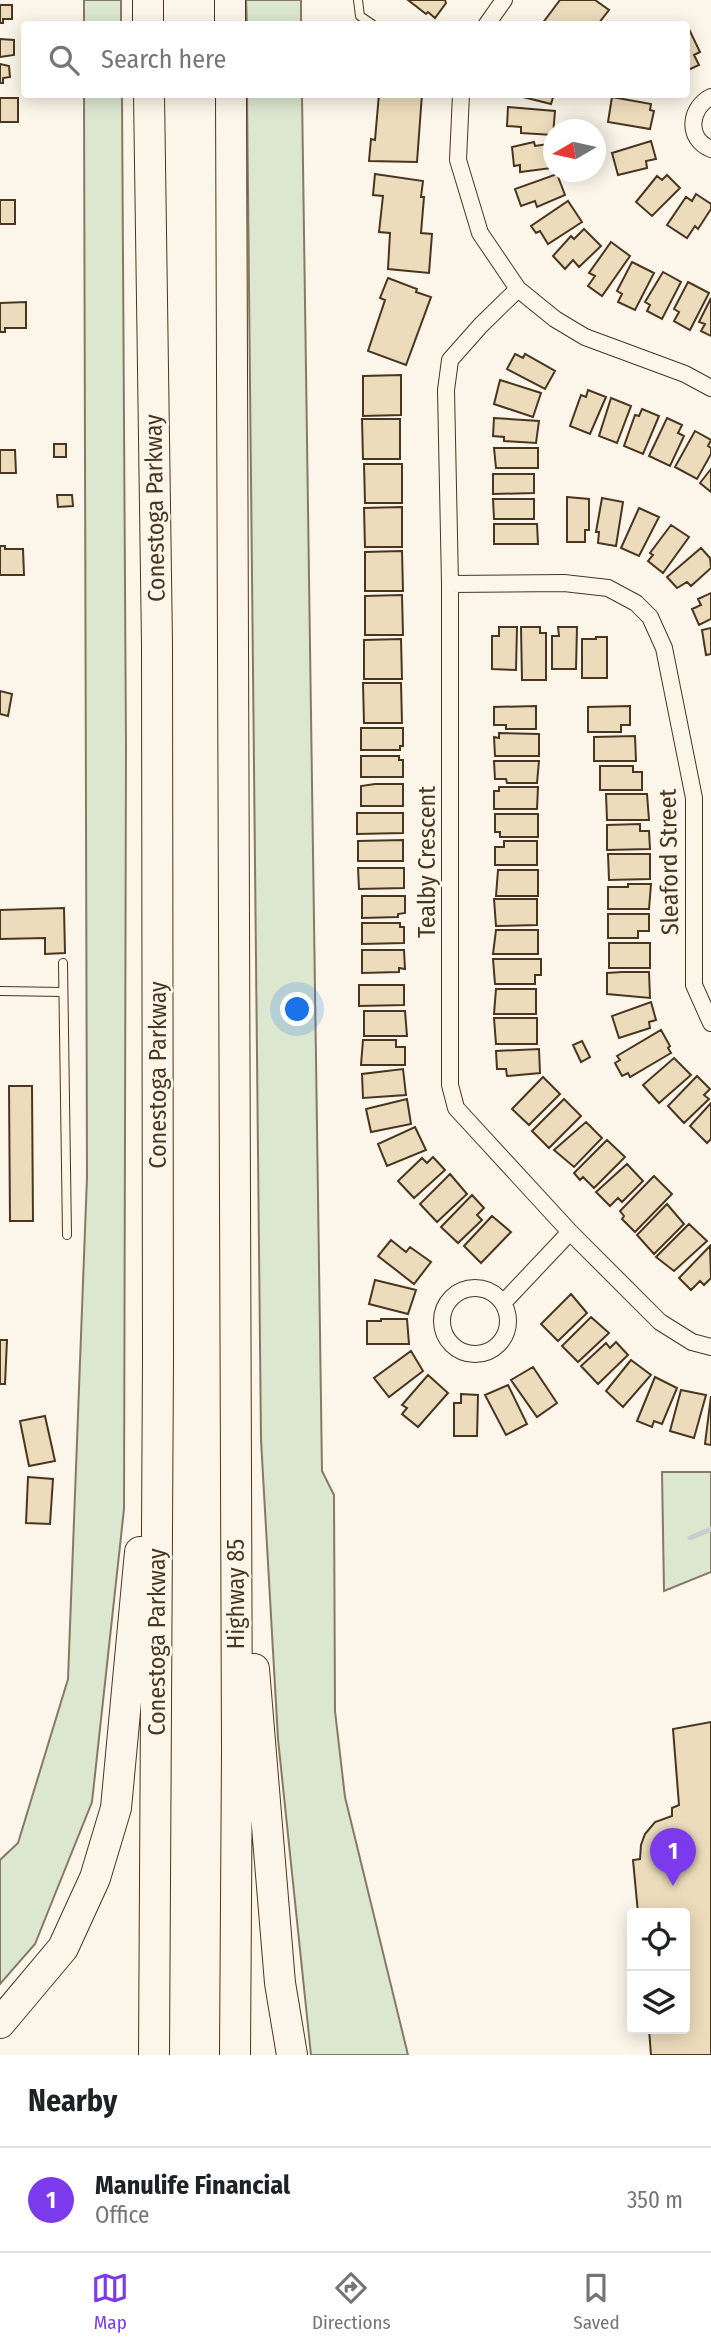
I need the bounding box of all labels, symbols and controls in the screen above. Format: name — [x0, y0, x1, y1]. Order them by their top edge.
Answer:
search box — [21, 21, 690, 98]
icon: search — [45, 41, 83, 79]
text: Search here — [101, 44, 226, 75]
north arrow — [543, 119, 606, 182]
street label: Conestoga Parkway — [139, 414, 171, 602]
street label: Tealby Crescent — [413, 786, 441, 938]
street label: Sleaford Street — [654, 788, 684, 935]
street label: Conestoga Parkway — [144, 981, 172, 1169]
your location — [280, 992, 314, 1026]
street label: Highway 85 — [222, 1539, 250, 1649]
street label: Conestoga Parkway — [143, 1548, 171, 1736]
pin: 1 — [650, 1828, 696, 1886]
map controls — [627, 1908, 690, 2034]
button: locate — [627, 1908, 690, 1971]
button: layers — [627, 1971, 690, 2034]
text: Nearby — [28, 2083, 117, 2119]
text: Manulife Financial — [95, 2170, 290, 2201]
text: 1 — [46, 2186, 56, 2214]
text: 350 m — [627, 2186, 683, 2214]
text: Office — [95, 2201, 149, 2229]
tab: Map — [91, 2269, 129, 2334]
tab: Directions — [312, 2269, 391, 2334]
tab: Saved — [573, 2269, 620, 2334]

